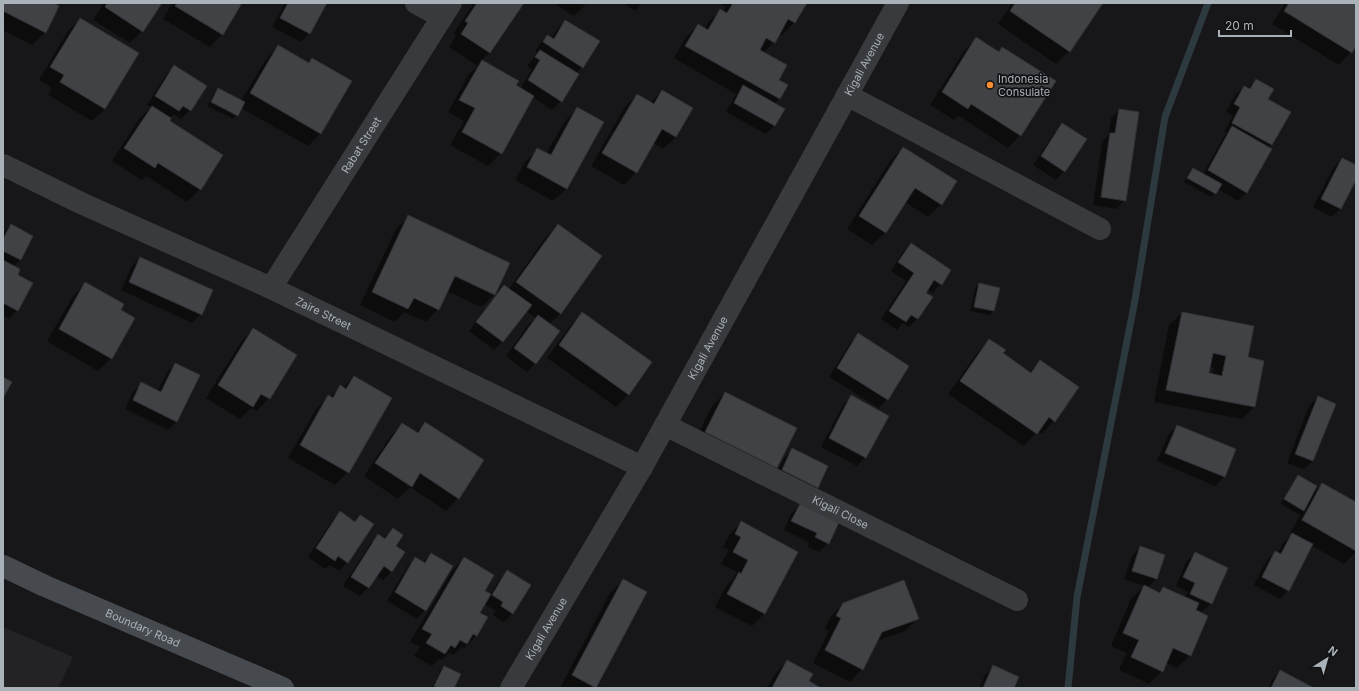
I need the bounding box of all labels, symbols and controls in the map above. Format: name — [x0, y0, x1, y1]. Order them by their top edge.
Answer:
scale bar — [1219, 12, 1291, 38]
text: 20 m — [1225, 18, 1254, 33]
street label: Kigali Avenue — [841, 30, 887, 98]
place label: Indonesia Consulate — [998, 72, 1050, 99]
marker: Indonesia Consulate — [985, 80, 995, 90]
street label: Rabat Street — [338, 114, 384, 176]
street label: Zaire Street — [293, 294, 354, 333]
street label: Kigali Avenue — [685, 314, 731, 382]
street label: Kigali Close — [810, 492, 871, 532]
street label: Kigali Avenue — [522, 595, 570, 662]
street label: Boundary Road — [103, 606, 182, 650]
north arrow — [1307, 639, 1347, 679]
text: N — [1325, 643, 1341, 659]

